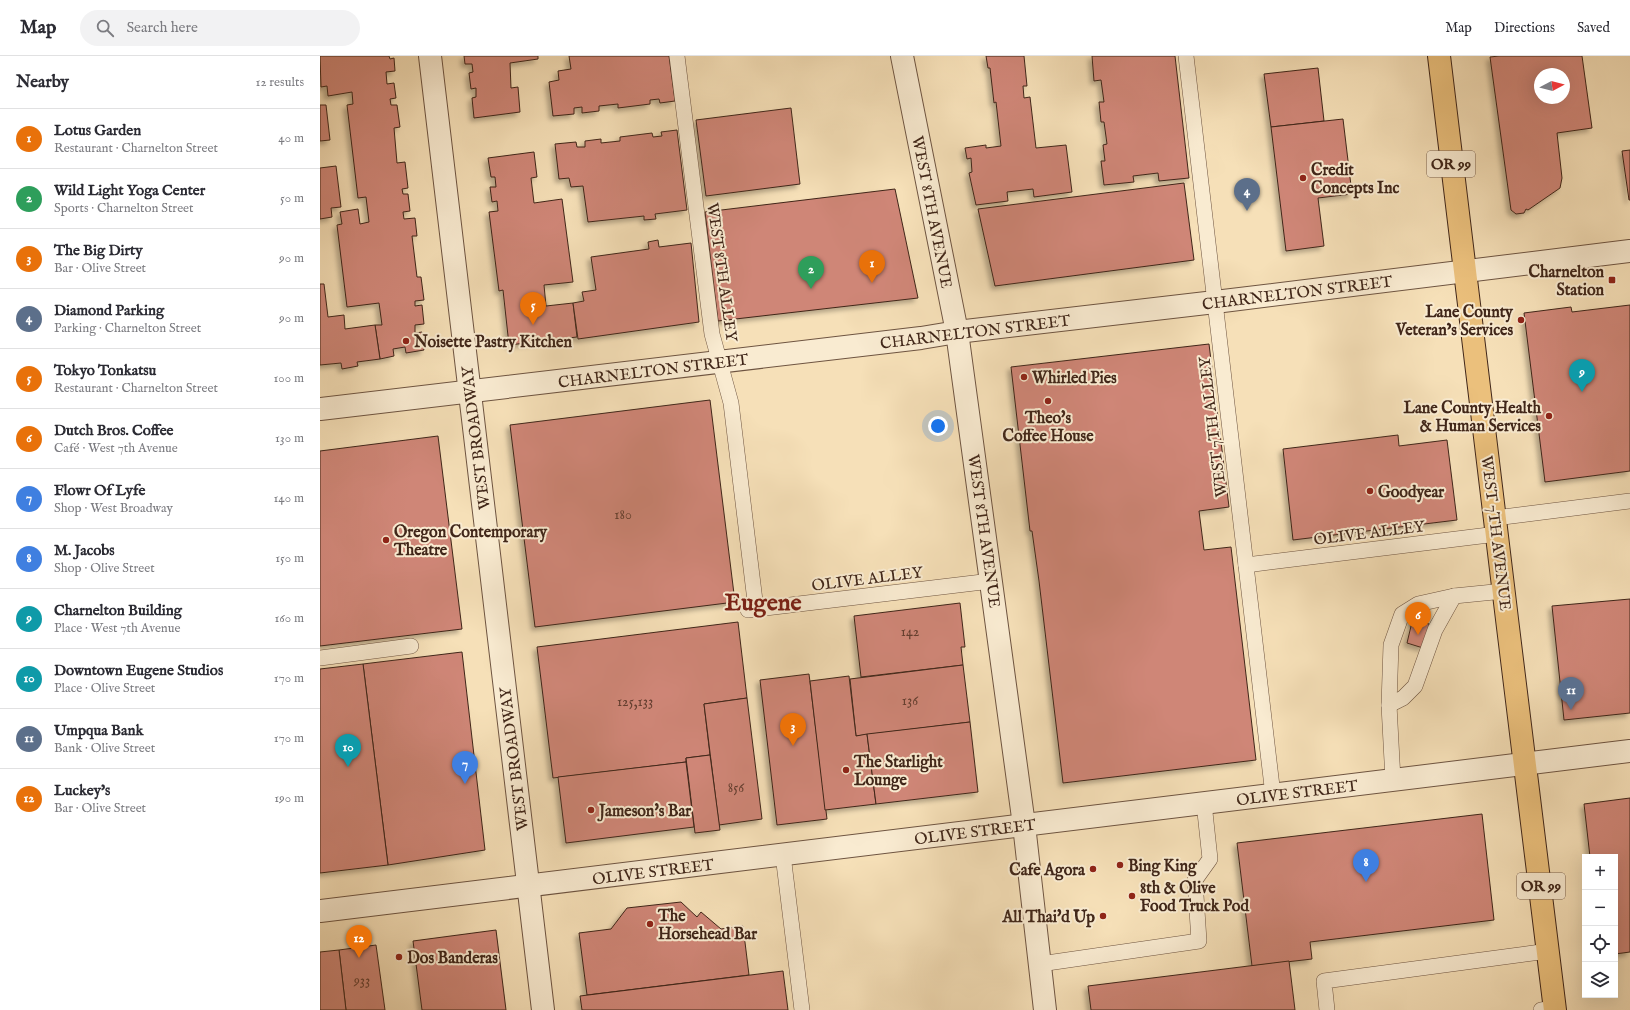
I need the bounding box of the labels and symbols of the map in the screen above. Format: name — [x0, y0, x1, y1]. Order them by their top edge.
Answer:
north arrow — [1534, 68, 1570, 104]
street label: WEST 8TH AVENUE — [906, 134, 956, 290]
road number: OR 99 — [1427, 151, 1475, 177]
place label: Credit Concepts Inc — [1311, 161, 1399, 199]
marker: Credit Concepts Inc — [1298, 173, 1308, 183]
pin: 4 — [1234, 178, 1260, 211]
street label: WEST 8TH ALLEY — [701, 201, 741, 344]
pin: 1 — [859, 250, 885, 283]
pin: 2 — [798, 256, 824, 289]
place label: Charnelton Station — [1528, 263, 1604, 301]
street label: CHARNELTON STREET — [1201, 272, 1394, 316]
marker: Charnelton Station — [1607, 275, 1617, 285]
pin: 5 — [520, 292, 546, 325]
place label: Lane County Veteran’s Services — [1395, 303, 1514, 341]
street label: CHARNELTON STREET — [879, 311, 1072, 355]
marker: Lane County Veteran’s Services — [1516, 315, 1526, 325]
place label: Noisette Pastry Kitchen — [413, 333, 572, 353]
marker: Noisette Pastry Kitchen — [401, 336, 411, 346]
street label: CHARNELTON STREET — [557, 350, 750, 394]
street label: WEST 7TH ALLEY — [1195, 354, 1233, 498]
pin: 9 — [1569, 359, 1595, 392]
street label: WEST BROADWAY — [458, 364, 496, 511]
place label: Whirled Pies — [1031, 369, 1117, 389]
marker: Whirled Pies — [1019, 372, 1029, 382]
marker: Theo's Coffee House — [1043, 396, 1053, 406]
place label: Lane County Health & Human Services — [1404, 399, 1541, 437]
place label: Theo's Coffee House — [1002, 409, 1094, 447]
marker: Lane County Health & Human Services — [1544, 411, 1554, 421]
your location — [928, 416, 948, 436]
street label: WEST 8TH AVENUE — [962, 453, 1004, 609]
street label: WEST 7TH AVENUE — [1476, 455, 1514, 612]
place label: Goodyear — [1378, 483, 1444, 503]
marker: Goodyear — [1365, 486, 1375, 496]
house number: 180 — [614, 506, 632, 524]
street label: OLIVE ALLEY — [1313, 517, 1427, 551]
place label: Oregon Contemporary Theatre — [393, 523, 548, 561]
marker: Oregon Contemporary Theatre — [381, 535, 391, 545]
street label: OLIVE ALLEY — [811, 563, 925, 597]
district label: Eugene — [725, 588, 801, 619]
pin: 6 — [1405, 602, 1431, 635]
house number: 142 — [901, 623, 920, 641]
pin: 11 — [1558, 677, 1584, 710]
street label: WEST BROADWAY — [496, 685, 534, 832]
house number: 136 — [902, 692, 919, 710]
house number: 125,133 — [617, 693, 653, 711]
pin: 3 — [780, 713, 806, 746]
pin: 10 — [335, 734, 361, 767]
pin: 7 — [452, 751, 478, 784]
place label: The Starlight Lounge — [853, 753, 943, 791]
marker: The Starlight Lounge — [841, 765, 851, 775]
street label: OLIVE STREET — [1235, 777, 1359, 811]
house number: 856 — [728, 779, 745, 797]
place label: Jameson's Bar — [597, 802, 691, 822]
marker: Jameson's Bar — [586, 805, 596, 815]
street label: OLIVE STREET — [913, 816, 1037, 850]
pin: 8 — [1353, 849, 1379, 882]
street label: OLIVE STREET — [591, 856, 715, 890]
place label: Bing King — [1128, 857, 1198, 877]
marker: Bing King — [1115, 860, 1125, 870]
place label: Cafe Agora — [1009, 861, 1086, 881]
marker: Cafe Agora — [1088, 864, 1098, 874]
road number: OR 99 — [1517, 873, 1565, 899]
place label: 8th & Olive Food Truck Pod — [1140, 879, 1249, 917]
marker: 8th & Olive Food Truck Pod — [1127, 891, 1137, 901]
place label: The Horsehead Bar — [657, 907, 757, 945]
place label: All Thai'd Up — [1001, 908, 1095, 928]
marker: All Thai'd Up — [1098, 911, 1108, 921]
marker: The Horsehead Bar — [645, 919, 655, 929]
pin: 12 — [346, 925, 372, 958]
place label: Dos Banderas — [407, 949, 498, 969]
marker: Dos Banderas — [394, 952, 404, 962]
house number: 933 — [353, 972, 370, 990]

